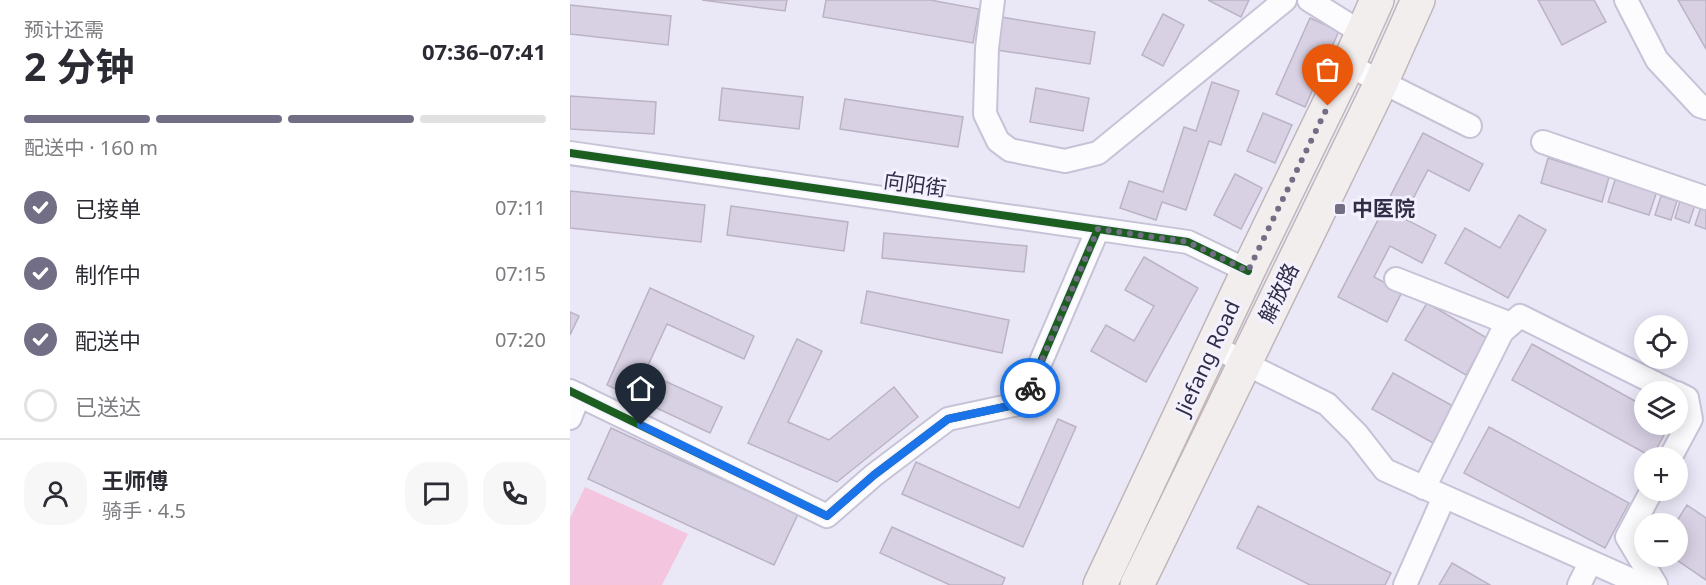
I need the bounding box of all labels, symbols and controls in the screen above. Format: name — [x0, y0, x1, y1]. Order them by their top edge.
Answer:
text: 预计还需 — [24, 16, 104, 43]
text: 07:36–07:41 — [422, 36, 546, 66]
text: 2 分钟 — [24, 39, 134, 92]
pin — [1302, 44, 1353, 106]
icon: bag — [1311, 53, 1344, 86]
text: 配送中 · 160 m — [24, 134, 158, 161]
street label: 向阳街 — [882, 166, 948, 202]
icon: check — [24, 191, 57, 224]
text: 已接单 — [75, 193, 141, 223]
text: 07:11 — [495, 194, 546, 221]
place label: 中医院 — [1352, 194, 1415, 222]
marker: 中医院 — [1333, 202, 1347, 216]
icon: check — [24, 257, 57, 290]
street label: 解放路 — [1252, 258, 1304, 327]
text: 制作中 — [75, 259, 141, 289]
text: 07:15 — [495, 260, 546, 287]
street label: Jiefang Road — [1167, 296, 1246, 421]
map controls — [1634, 315, 1688, 567]
button: locate — [1634, 315, 1688, 369]
icon: check — [24, 323, 57, 356]
text: 配送中 — [75, 325, 141, 355]
text: 07:20 — [495, 326, 546, 353]
courier — [1000, 358, 1060, 418]
pin — [615, 363, 666, 425]
icon: home — [624, 372, 657, 405]
icon: bike — [1014, 372, 1047, 405]
button: layers — [1634, 381, 1688, 435]
text: 已送达 — [75, 391, 141, 421]
button: + — [1634, 447, 1688, 501]
button: person — [24, 462, 87, 525]
button: chat — [405, 462, 468, 525]
button: phone — [483, 462, 546, 525]
text: 王师傅 — [102, 465, 168, 495]
text: 骑手 · 4.5 — [102, 497, 186, 524]
button: − — [1634, 513, 1688, 567]

